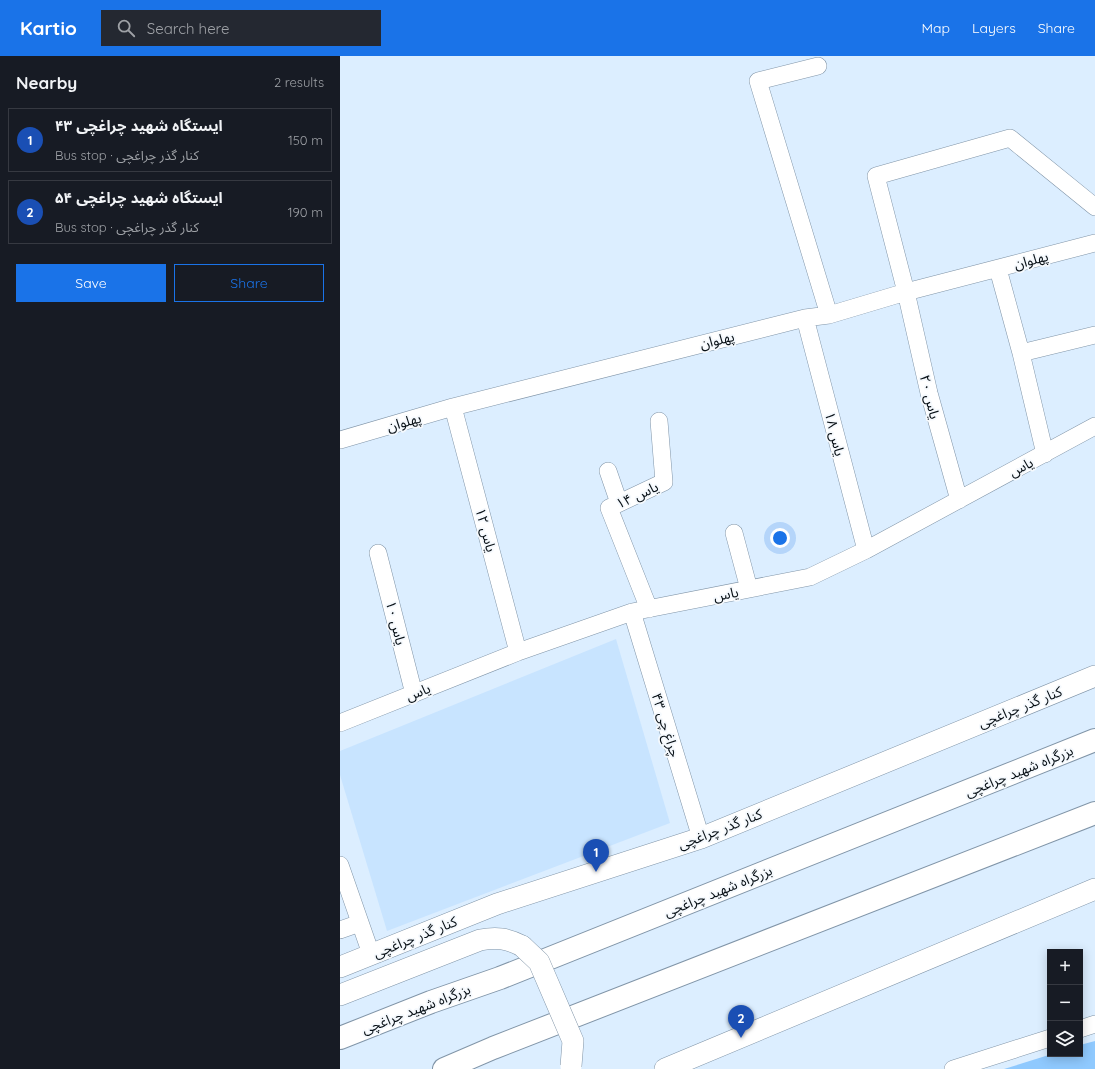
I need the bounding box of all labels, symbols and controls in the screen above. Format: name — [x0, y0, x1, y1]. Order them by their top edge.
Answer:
search box — [101, 10, 381, 46]
text: Kartio — [20, 16, 77, 40]
icon: search — [115, 17, 137, 39]
text: Search here — [147, 19, 230, 38]
text: Map — [921, 19, 950, 37]
text: Layers — [972, 19, 1016, 37]
text: Share — [1038, 19, 1075, 37]
text: Nearby — [16, 72, 77, 93]
text: 2 results — [274, 74, 324, 90]
text: ایستگاه شهید چراغچی ۴۳ — [55, 116, 223, 135]
text: 1 — [27, 132, 33, 148]
text: 150 m — [288, 132, 323, 148]
text: Bus stop · کنار گذر چراغچی — [55, 147, 199, 163]
text: ایستگاه شهید چراغچی ۵۴ — [55, 188, 223, 207]
text: 2 — [26, 204, 34, 220]
text: 190 m — [288, 204, 323, 220]
text: Bus stop · کنار گذر چراغچی — [55, 219, 199, 235]
street label: پهلوان — [1012, 247, 1051, 274]
button: Save — [16, 264, 166, 302]
button: Share — [174, 264, 324, 302]
street label: پهلوان — [698, 327, 736, 354]
street label: یاس ۲۰ — [916, 373, 944, 421]
street label: پهلوان — [385, 409, 424, 437]
street label: یاس ۱۸ — [821, 410, 849, 458]
street label: یاس — [1006, 453, 1036, 481]
street label: یاس ۱۴ — [613, 477, 661, 513]
street label: یاس ۱۲ — [471, 506, 501, 554]
your location — [770, 528, 790, 548]
street label: یاس — [712, 583, 740, 605]
street label: یاس ۱۰ — [382, 599, 410, 647]
street label: یاس — [403, 679, 433, 705]
street label: کنار گذر چراغچی — [975, 682, 1065, 733]
street label: چراغ چی ۴۳ — [646, 691, 684, 760]
street label: بزرگراه شهید چراغچی — [962, 741, 1076, 802]
street label: کنار گذر چراغچی — [675, 805, 765, 854]
pin: 1 — [583, 839, 609, 872]
street label: بزرگراه شهید چراغچی — [661, 861, 775, 922]
street label: کنار گذر چراغچی — [370, 912, 460, 963]
map controls — [1047, 949, 1083, 1057]
button: + — [1047, 949, 1083, 985]
street label: بزرگراه شهید چراغچی — [359, 980, 474, 1039]
button: − — [1047, 985, 1083, 1021]
pin: 2 — [728, 1005, 754, 1038]
button: layers — [1047, 1021, 1083, 1057]

